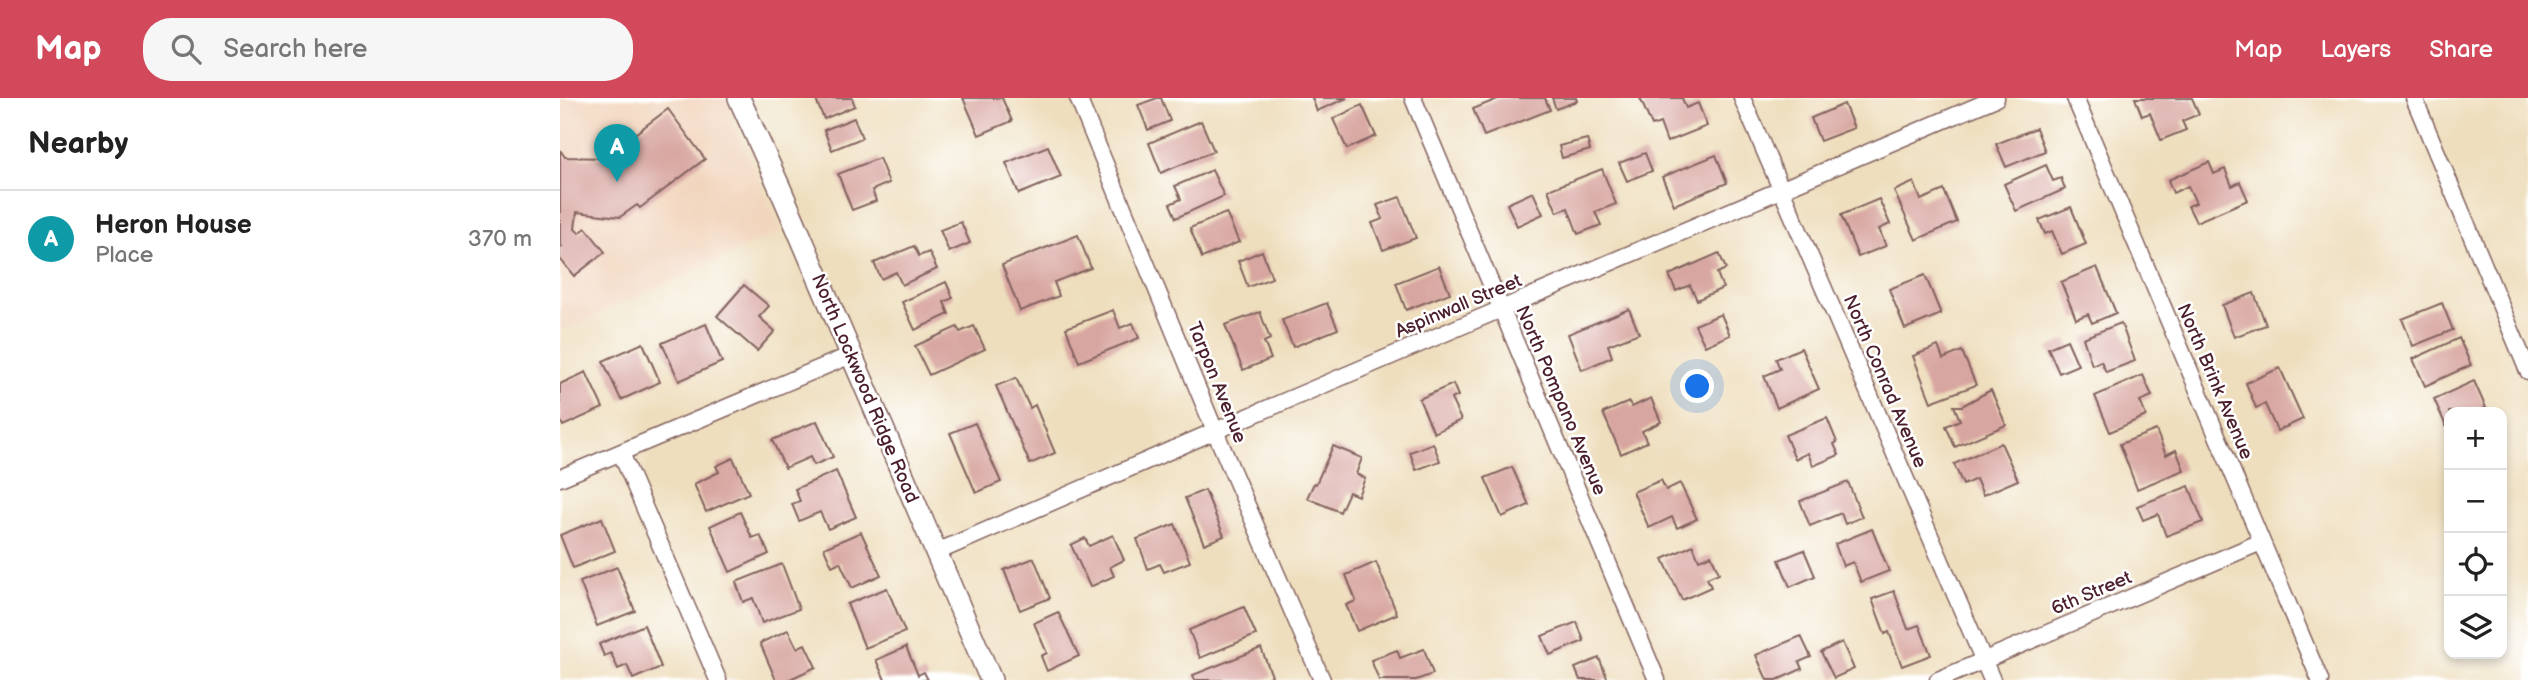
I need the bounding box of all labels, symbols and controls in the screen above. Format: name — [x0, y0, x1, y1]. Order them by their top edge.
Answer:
search box — [143, 18, 633, 81]
text: Map — [35, 29, 101, 69]
icon: search — [167, 30, 205, 68]
text: Search here — [223, 34, 367, 65]
text: Map — [2234, 35, 2282, 64]
text: Layers — [2320, 35, 2391, 64]
text: Share — [2429, 35, 2493, 64]
pin: A — [594, 124, 640, 182]
text: Nearby — [28, 126, 128, 162]
text: Heron House — [95, 210, 252, 241]
text: A — [44, 225, 58, 253]
text: 370 m — [468, 225, 532, 253]
text: Place — [95, 241, 153, 269]
street label: Aspinwall Street — [1392, 269, 1525, 343]
street label: North Lockwood Ridge Road — [806, 271, 923, 507]
street label: North Conrad Avenue — [1838, 292, 1931, 472]
street label: North Brink Avenue — [2171, 300, 2258, 463]
street label: North Pompano Avenue — [1510, 302, 1611, 499]
street label: Tarpon Avenue — [1182, 319, 1251, 446]
your location — [1680, 369, 1714, 403]
map controls — [2444, 407, 2507, 659]
button: + — [2444, 407, 2507, 470]
button: − — [2444, 470, 2507, 533]
button: locate — [2444, 533, 2507, 596]
street label: 6th Street — [2048, 566, 2135, 621]
button: layers — [2444, 596, 2507, 659]

